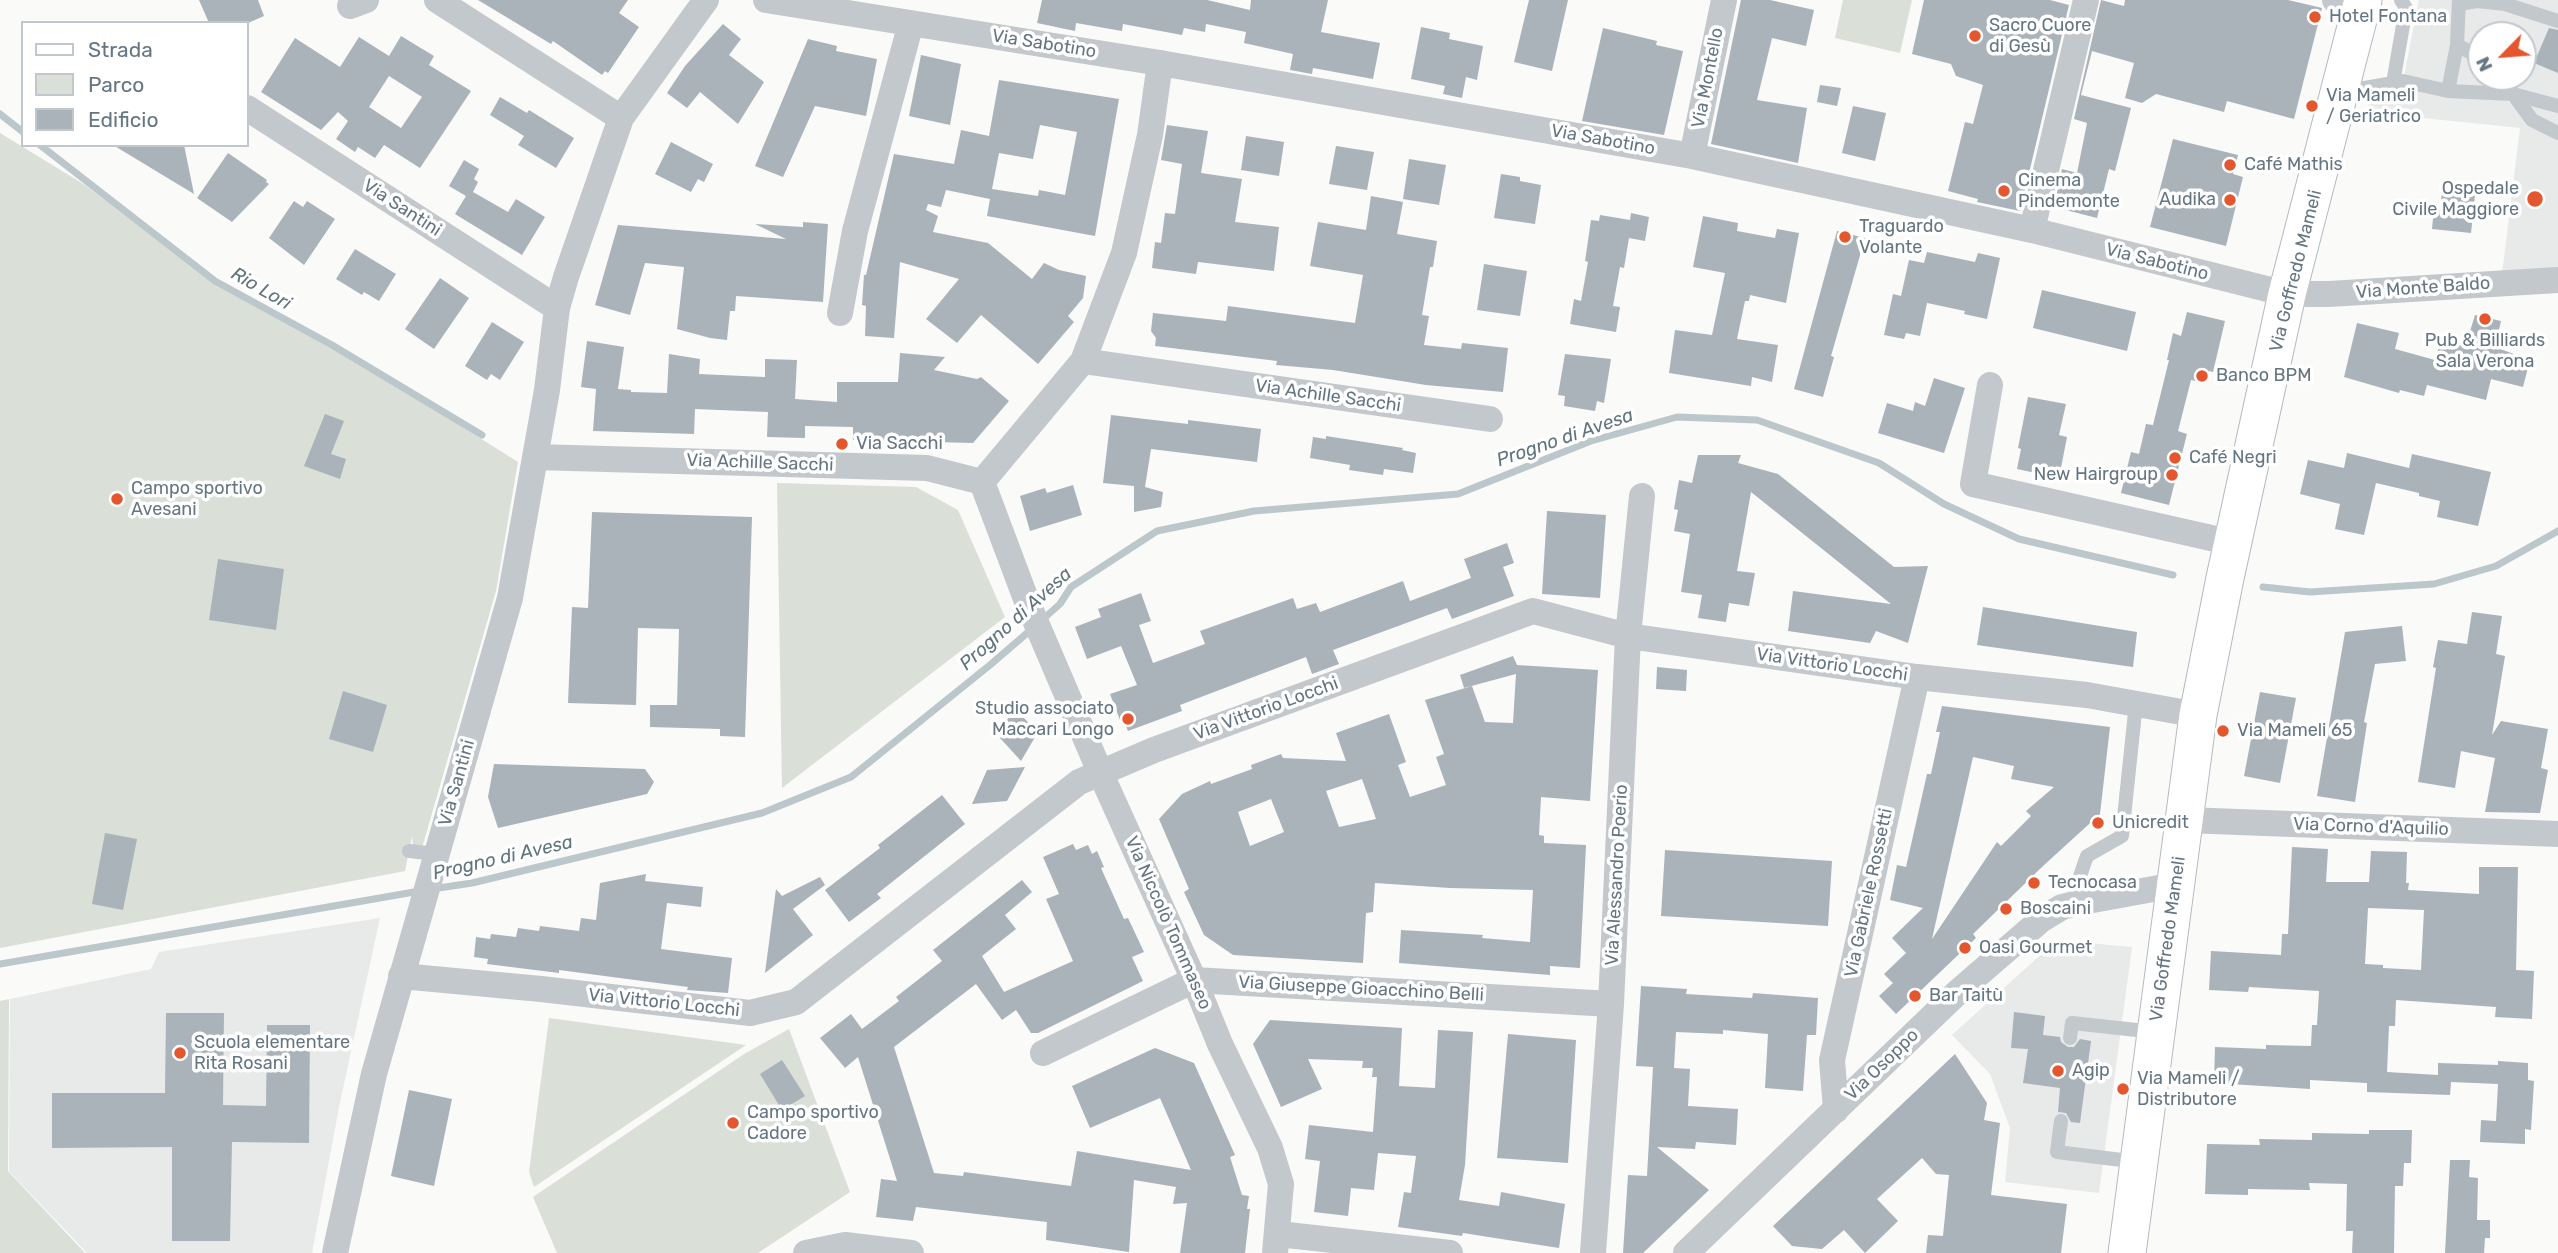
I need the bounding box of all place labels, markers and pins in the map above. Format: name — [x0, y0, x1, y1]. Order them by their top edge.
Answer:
place label: Hotel Fontana — [2329, 6, 2447, 28]
marker: Hotel Fontana — [2307, 9, 2323, 25]
place label: Sacro Cuore di Gesù — [1989, 15, 2091, 58]
marker: Sacro Cuore di Gesù — [1967, 28, 1983, 44]
place label: Via Mameli / Geriatrico — [2326, 85, 2421, 128]
marker: Via Mameli / Geriatrico — [2304, 98, 2320, 114]
place label: Café Mathis — [2244, 154, 2343, 176]
marker: Café Mathis — [2222, 157, 2238, 173]
place label: Cinema Pindemonte — [2018, 170, 2120, 212]
place label: Ospedale Civile Maggiore — [2392, 178, 2519, 220]
marker: Cinema Pindemonte — [1996, 183, 2012, 199]
place label: Audika — [2159, 189, 2216, 211]
marker: Ospedale Civile Maggiore — [2525, 189, 2545, 209]
marker: Audika — [2222, 192, 2238, 208]
place label: Traguardo Volante — [1859, 216, 1944, 258]
marker: Traguardo Volante — [1837, 229, 1853, 245]
marker: Pub & Billiards Sala Verona — [2477, 311, 2493, 327]
place label: Pub & Billiards Sala Verona — [2425, 330, 2545, 372]
place label: Banco BPM — [2216, 365, 2311, 387]
marker: Banco BPM — [2194, 368, 2210, 384]
place label: Via Sacchi — [856, 433, 943, 455]
marker: Via Sacchi — [834, 436, 850, 452]
place label: Café Negri — [2189, 447, 2277, 469]
marker: Café Negri — [2167, 450, 2183, 466]
place label: New Hairgroup — [2034, 464, 2158, 486]
marker: New Hairgroup — [2164, 467, 2180, 483]
place label: Campo sportivo Avesani — [131, 478, 263, 520]
marker: Campo sportivo Avesani — [109, 491, 125, 507]
place label: Studio associato Maccari Longo — [975, 698, 1114, 740]
marker: Studio associato Maccari Longo — [1120, 711, 1136, 727]
place label: Via Mameli 65 — [2237, 720, 2352, 742]
marker: Via Mameli 65 — [2215, 723, 2231, 739]
place label: Unicredit — [2112, 812, 2189, 834]
marker: Unicredit — [2090, 815, 2106, 831]
place label: Tecnocasa — [2048, 872, 2137, 894]
marker: Tecnocasa — [2026, 875, 2042, 891]
place label: Boscaini — [2020, 898, 2091, 920]
marker: Boscaini — [1998, 901, 2014, 917]
place label: Oasi Gourmet — [1979, 937, 2092, 959]
marker: Oasi Gourmet — [1957, 940, 1973, 956]
place label: Bar Taitù — [1929, 985, 2003, 1007]
marker: Bar Taitù — [1907, 988, 1923, 1004]
place label: Scuola elementare Rita Rosani — [194, 1032, 350, 1074]
marker: Scuola elementare Rita Rosani — [172, 1045, 188, 1061]
place label: Agip — [2072, 1060, 2110, 1082]
marker: Agip — [2050, 1063, 2066, 1079]
place label: Via Mameli / Distributore — [2137, 1068, 2240, 1110]
marker: Via Mameli / Distributore — [2115, 1081, 2131, 1097]
place label: Campo sportivo Cadore — [747, 1102, 879, 1144]
marker: Campo sportivo Cadore — [725, 1115, 741, 1131]

